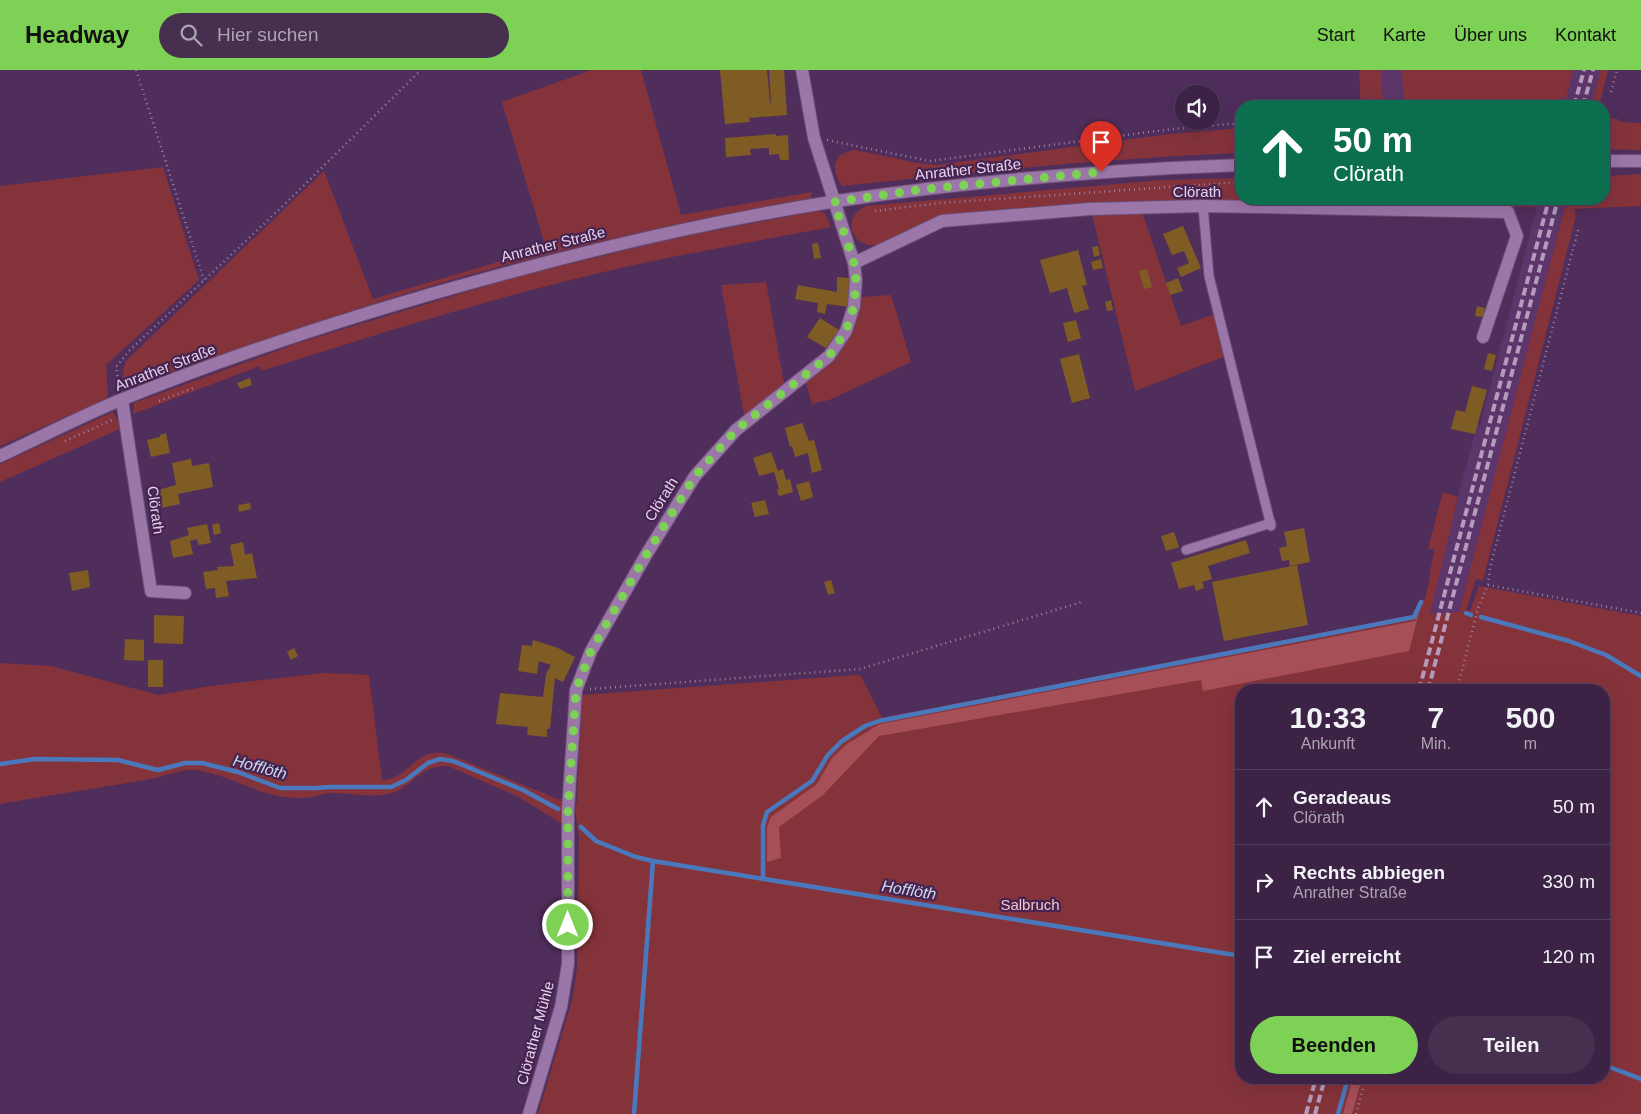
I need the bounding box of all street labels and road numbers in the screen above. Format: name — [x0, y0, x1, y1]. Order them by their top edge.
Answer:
street label: Anrather Straße — [914, 155, 1022, 183]
street label: Clörath — [1173, 183, 1221, 200]
street label: Anrather Straße — [499, 223, 607, 265]
street label: Anrather Straße — [112, 340, 218, 394]
street label: Clörath — [641, 474, 681, 524]
street label: Clörath — [144, 485, 168, 535]
street label: Clörather Mühle — [513, 979, 557, 1087]

